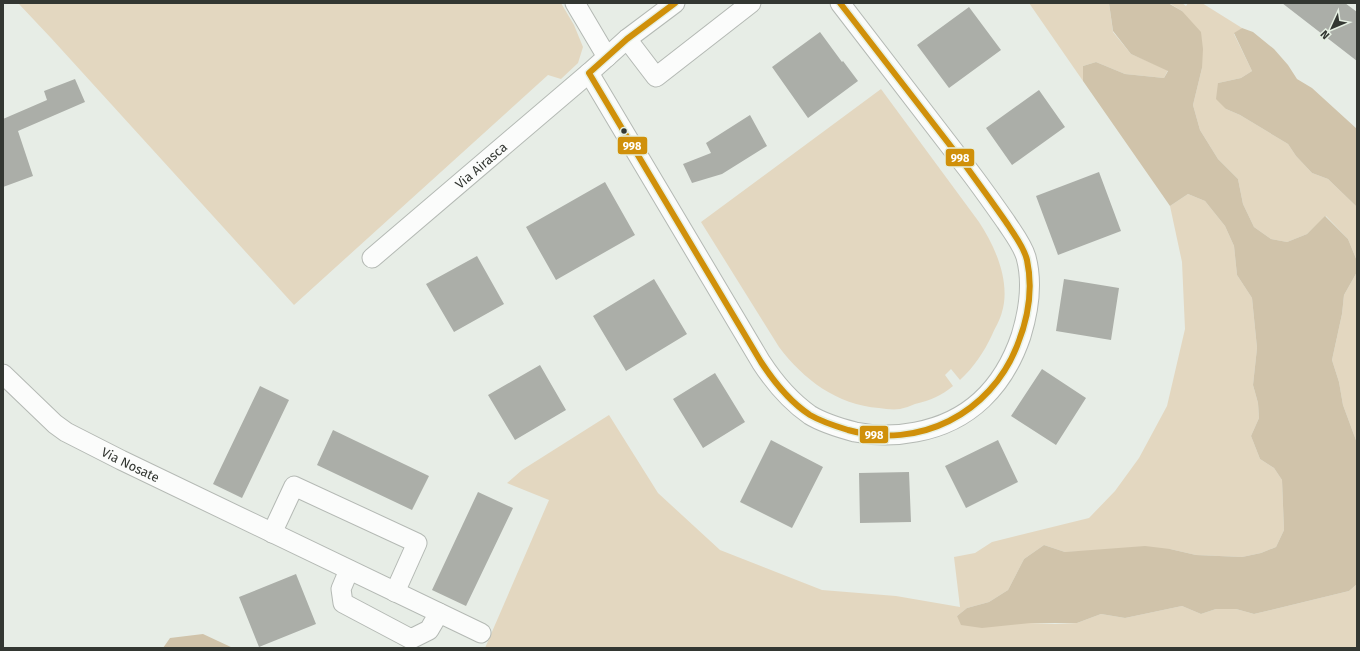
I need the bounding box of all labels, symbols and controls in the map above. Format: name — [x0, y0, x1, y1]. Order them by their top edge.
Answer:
north arrow — [1312, 8, 1352, 48]
text: N — [1318, 27, 1332, 42]
unlabelled marker — [619, 126, 629, 136]
line badge: 998 — [617, 136, 648, 155]
street label: Via Airasca — [452, 139, 510, 192]
text: 998 — [623, 140, 642, 153]
line badge: 998 — [945, 148, 975, 167]
text: 998 — [951, 152, 970, 165]
line badge: 998 — [859, 425, 889, 444]
text: 998 — [865, 429, 884, 442]
street label: Via Nosate — [99, 444, 162, 485]

